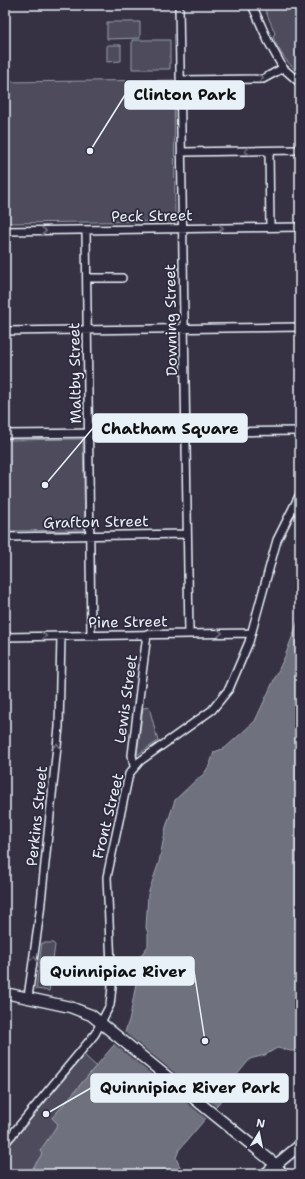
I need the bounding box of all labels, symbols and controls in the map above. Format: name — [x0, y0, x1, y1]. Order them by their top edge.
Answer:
one-way arrow — [258, 74, 265, 83]
callout: Clinton Park — [125, 81, 244, 109]
text: Clinton Park — [133, 84, 237, 105]
one-way arrow — [244, 147, 250, 155]
street label: Peck Street — [111, 205, 193, 227]
one-way arrow — [218, 224, 224, 232]
one-way arrow — [41, 227, 47, 235]
street label: Downing Street — [160, 264, 182, 376]
street label: Maltby Street — [64, 322, 86, 424]
callout: Chatham Square — [93, 414, 247, 442]
text: Chatham Square — [101, 418, 239, 439]
street label: Grafton Street — [43, 511, 149, 533]
street label: Pine Street — [88, 611, 168, 633]
one-way arrow — [217, 629, 223, 637]
one-way arrow — [41, 632, 47, 640]
street label: Lewis Street — [110, 653, 142, 745]
one-way arrow — [52, 743, 61, 749]
street label: Perkins Street — [22, 765, 52, 867]
street label: Front Street — [88, 771, 128, 861]
one-way arrow — [29, 956, 38, 962]
callout: Quinnipiac River — [41, 957, 194, 985]
text: Quinnipiac River — [50, 961, 187, 982]
callout: Quinnipiac River Park — [91, 1074, 288, 1102]
text: Quinnipiac River Park — [100, 1077, 280, 1098]
north arrow — [239, 1113, 279, 1153]
text: N — [255, 1116, 267, 1132]

